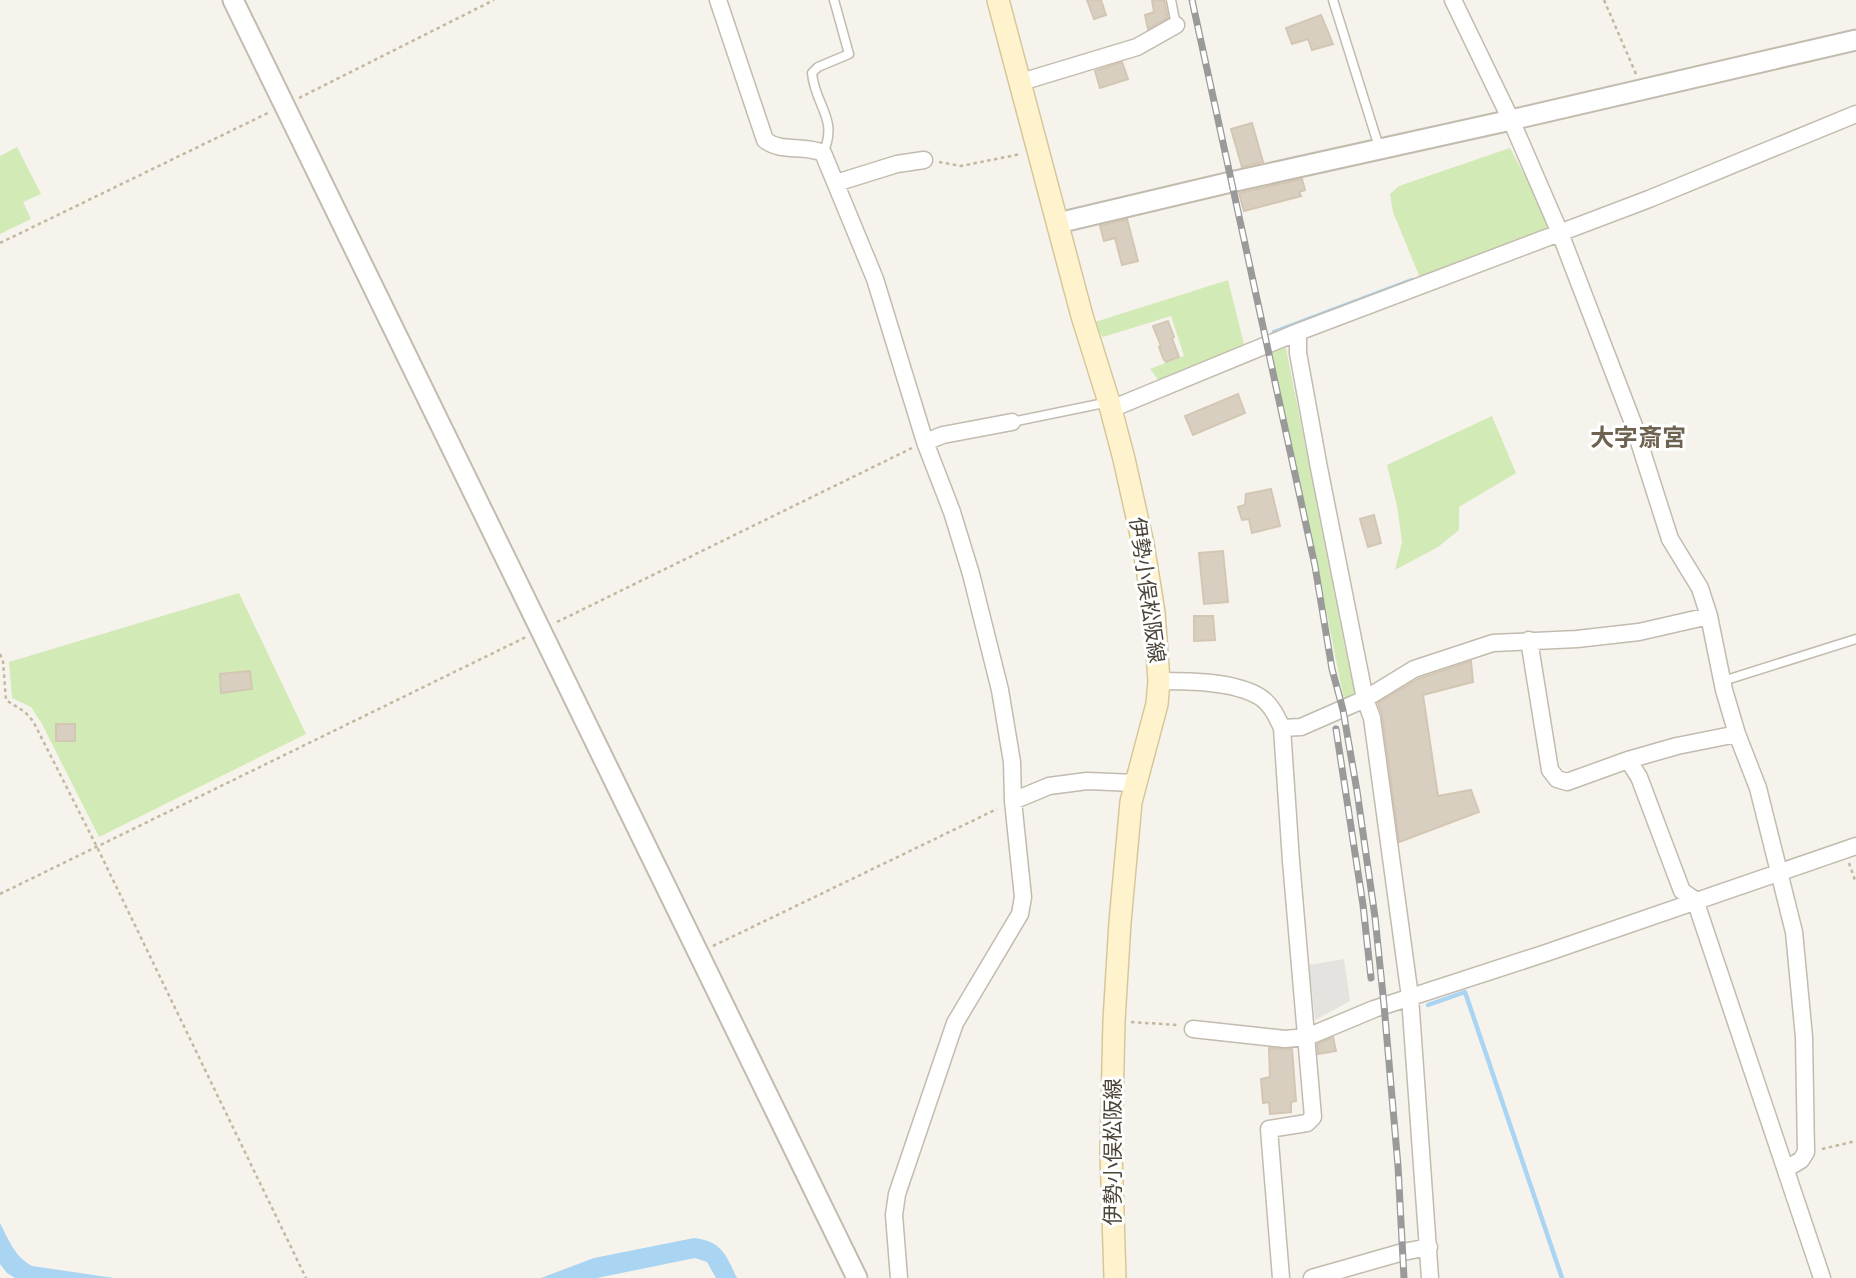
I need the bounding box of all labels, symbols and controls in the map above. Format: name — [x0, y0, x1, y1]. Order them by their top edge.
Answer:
district label: 大字斎宮 — [1590, 424, 1686, 451]
street label: 伊勢小俣松阪線 — [1126, 516, 1169, 664]
street label: 伊勢小俣松阪線 — [1101, 1079, 1124, 1226]

